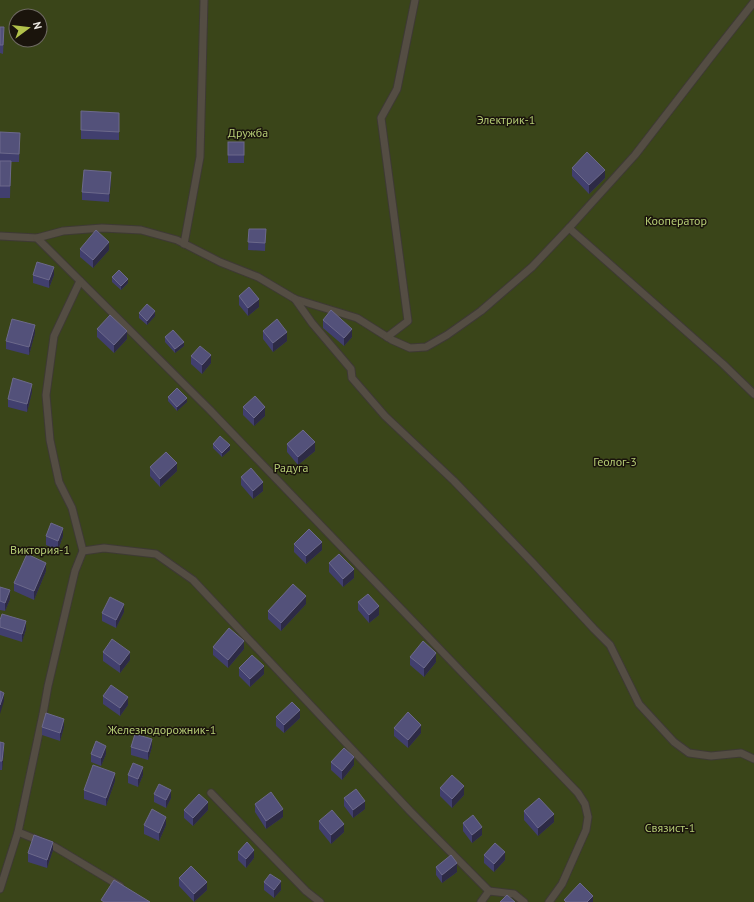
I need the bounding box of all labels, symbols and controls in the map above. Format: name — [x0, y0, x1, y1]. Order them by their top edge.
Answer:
north arrow — [8, 8, 48, 48]
text: N — [30, 20, 45, 31]
park label: Электрик-1 — [477, 112, 535, 127]
park label: Дружба — [228, 125, 268, 140]
park label: Кооператор — [645, 213, 707, 228]
park label: Геолог-3 — [593, 454, 637, 469]
park label: Радуга — [274, 460, 308, 475]
park label: Виктория-1 — [10, 542, 70, 557]
park label: Железнодорожник-1 — [107, 722, 216, 737]
park label: Связист-1 — [645, 820, 695, 835]

